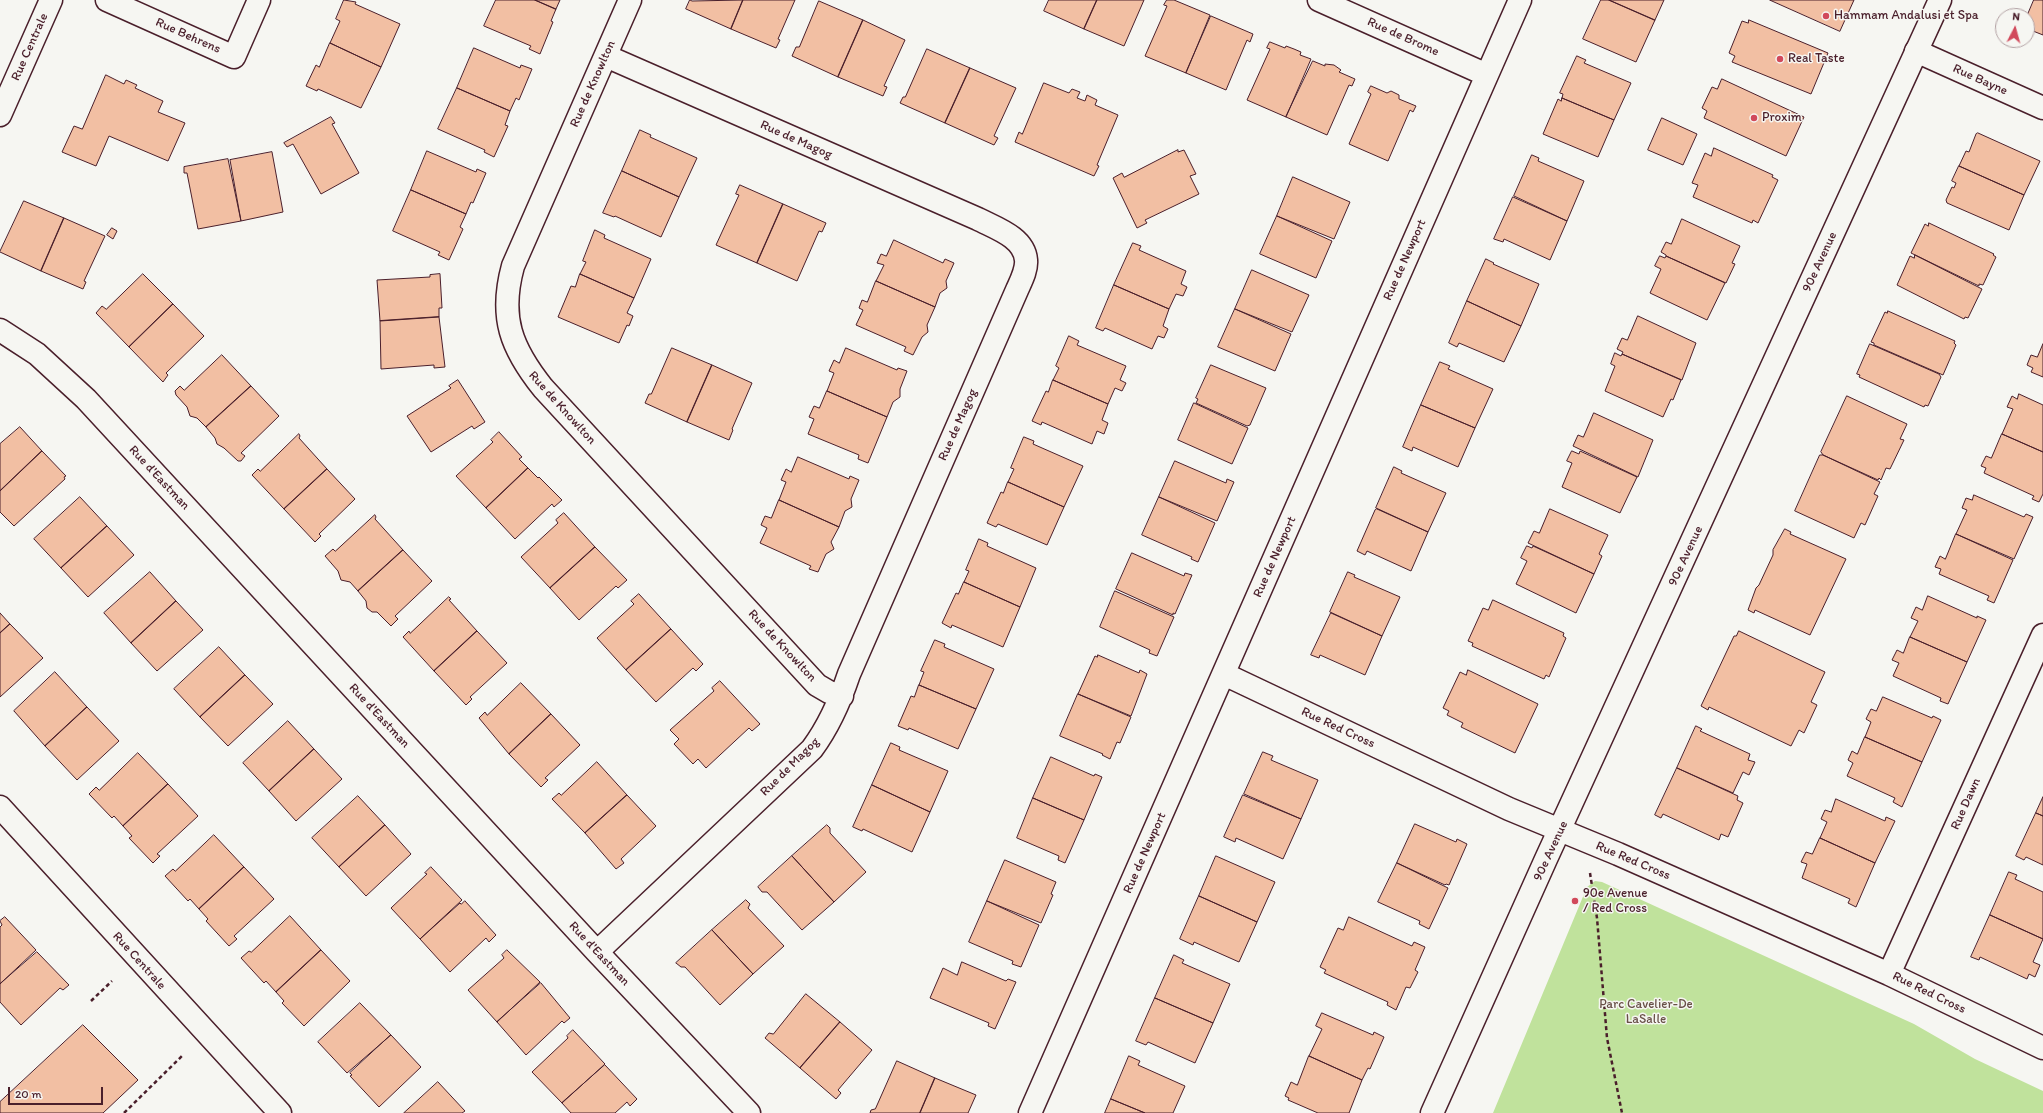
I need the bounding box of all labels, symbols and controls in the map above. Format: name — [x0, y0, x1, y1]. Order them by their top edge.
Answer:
place label: Hammam Andalusi et Spa — [1834, 8, 1979, 24]
north arrow — [1995, 8, 2035, 48]
text: N — [2012, 10, 2021, 23]
street label: Rue Centrale — [8, 11, 52, 83]
marker: Hammam Andalusi et Spa — [1821, 11, 1831, 21]
street label: Rue de Brome — [1365, 14, 1441, 60]
street label: Rue Behrens — [153, 15, 223, 57]
street label: Rue de Knowlton — [567, 38, 619, 130]
place label: Real Taste — [1788, 51, 1845, 67]
marker: Real Taste — [1775, 54, 1785, 64]
street label: Rue Bayne — [1950, 61, 2010, 99]
place label: Proxim — [1762, 110, 1802, 126]
marker: Proxim — [1749, 113, 1759, 123]
street label: Rue de Magog — [758, 117, 834, 163]
street label: Rue de Newport — [1380, 217, 1430, 303]
street label: 90e Avenue — [1799, 229, 1841, 295]
street label: Rue de Knowlton — [525, 368, 599, 448]
street label: Rue de Magog — [935, 387, 981, 463]
street label: Rue d'Eastman — [125, 442, 193, 514]
street label: Rue de Newport — [1250, 514, 1300, 600]
street label: 90e Avenue — [1665, 523, 1707, 589]
street label: Rue de Knowlton — [744, 607, 820, 685]
street label: Rue d'Eastman — [345, 680, 413, 752]
street label: Rue Red Cross — [1298, 704, 1378, 752]
street label: Rue de Magog — [757, 734, 823, 800]
street label: Rue Dawn — [1948, 776, 1984, 832]
street label: Rue de Newport — [1120, 810, 1170, 896]
street label: 90e Avenue — [1530, 818, 1572, 884]
street label: Rue Red Cross — [1593, 838, 1673, 884]
place label: 90e Avenue / Red Cross — [1583, 886, 1648, 917]
marker: 90e Avenue / Red Cross — [1570, 896, 1580, 906]
street label: Rue d'Eastman — [565, 918, 633, 990]
street label: Rue Centrale — [109, 929, 169, 993]
street label: Rue Red Cross — [1890, 968, 1968, 1018]
park label: Parc Cavelier-De LaSalle — [1599, 997, 1693, 1028]
scale bar — [10, 1079, 105, 1105]
text: 20 m — [15, 1087, 42, 1101]

